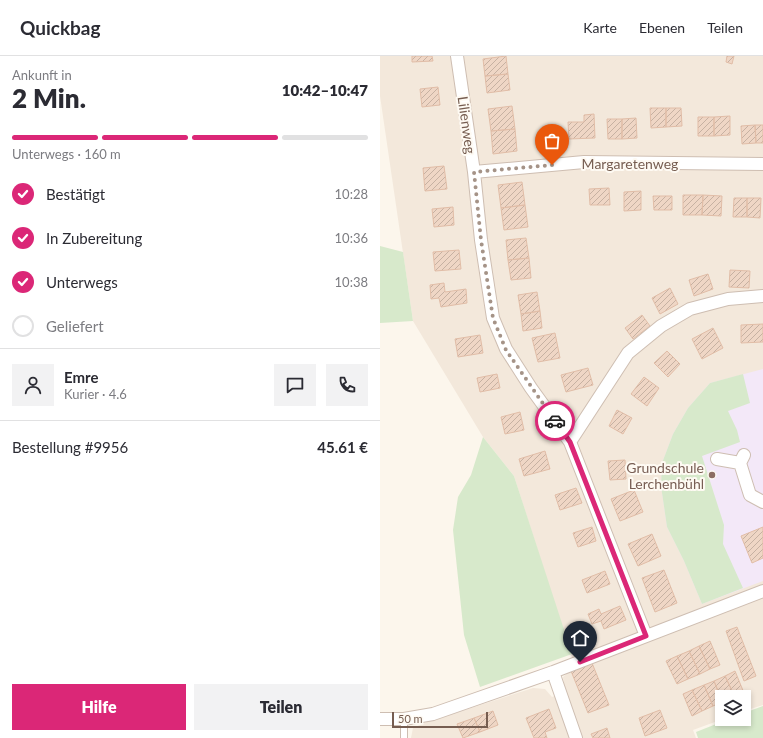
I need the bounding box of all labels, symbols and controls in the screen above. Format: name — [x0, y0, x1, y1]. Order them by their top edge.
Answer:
text: Quickbag — [20, 16, 101, 39]
text: Karte — [583, 19, 617, 36]
text: Ebenen — [639, 19, 685, 36]
text: Teilen — [707, 19, 743, 36]
text: Ankunft in — [12, 67, 72, 83]
text: 10:42–10:47 — [282, 81, 368, 99]
text: 2 Min. — [12, 82, 86, 114]
street label: Lilienweg — [455, 95, 479, 155]
pin — [535, 124, 569, 165]
icon: bag — [541, 130, 563, 152]
text: Unterwegs · 160 m — [12, 146, 121, 162]
street label: Margaretenweg — [582, 155, 678, 172]
icon: check — [12, 183, 34, 205]
text: Bestätigt — [46, 185, 105, 203]
text: 10:28 — [335, 186, 368, 202]
icon: check — [12, 227, 34, 249]
text: In Zubereitung — [46, 229, 142, 247]
text: 10:36 — [335, 230, 368, 246]
icon: check — [12, 271, 34, 293]
text: Unterwegs — [46, 273, 118, 291]
text: 10:38 — [335, 274, 368, 290]
text: Geliefert — [46, 317, 104, 335]
button: person — [12, 364, 54, 406]
button: chat — [274, 364, 316, 406]
button: phone — [326, 364, 368, 406]
text: Emre — [64, 368, 98, 386]
text: Kurier · 4.6 — [64, 386, 127, 402]
courier — [535, 401, 575, 441]
icon: car — [544, 410, 566, 432]
text: Bestellung #9956 — [12, 438, 128, 456]
text: 45.61 € — [317, 438, 368, 456]
place label: Grundschule Lerchenbühl — [626, 459, 704, 492]
marker: Grundschule Lerchenbühl — [707, 470, 717, 480]
pin — [563, 621, 597, 662]
icon: home — [569, 627, 591, 649]
button: Hilfe — [12, 684, 186, 730]
button: Teilen — [194, 684, 368, 730]
map controls — [715, 690, 751, 726]
button: layers — [715, 690, 751, 726]
scale bar — [392, 710, 488, 729]
text: 50 m — [398, 712, 423, 725]

